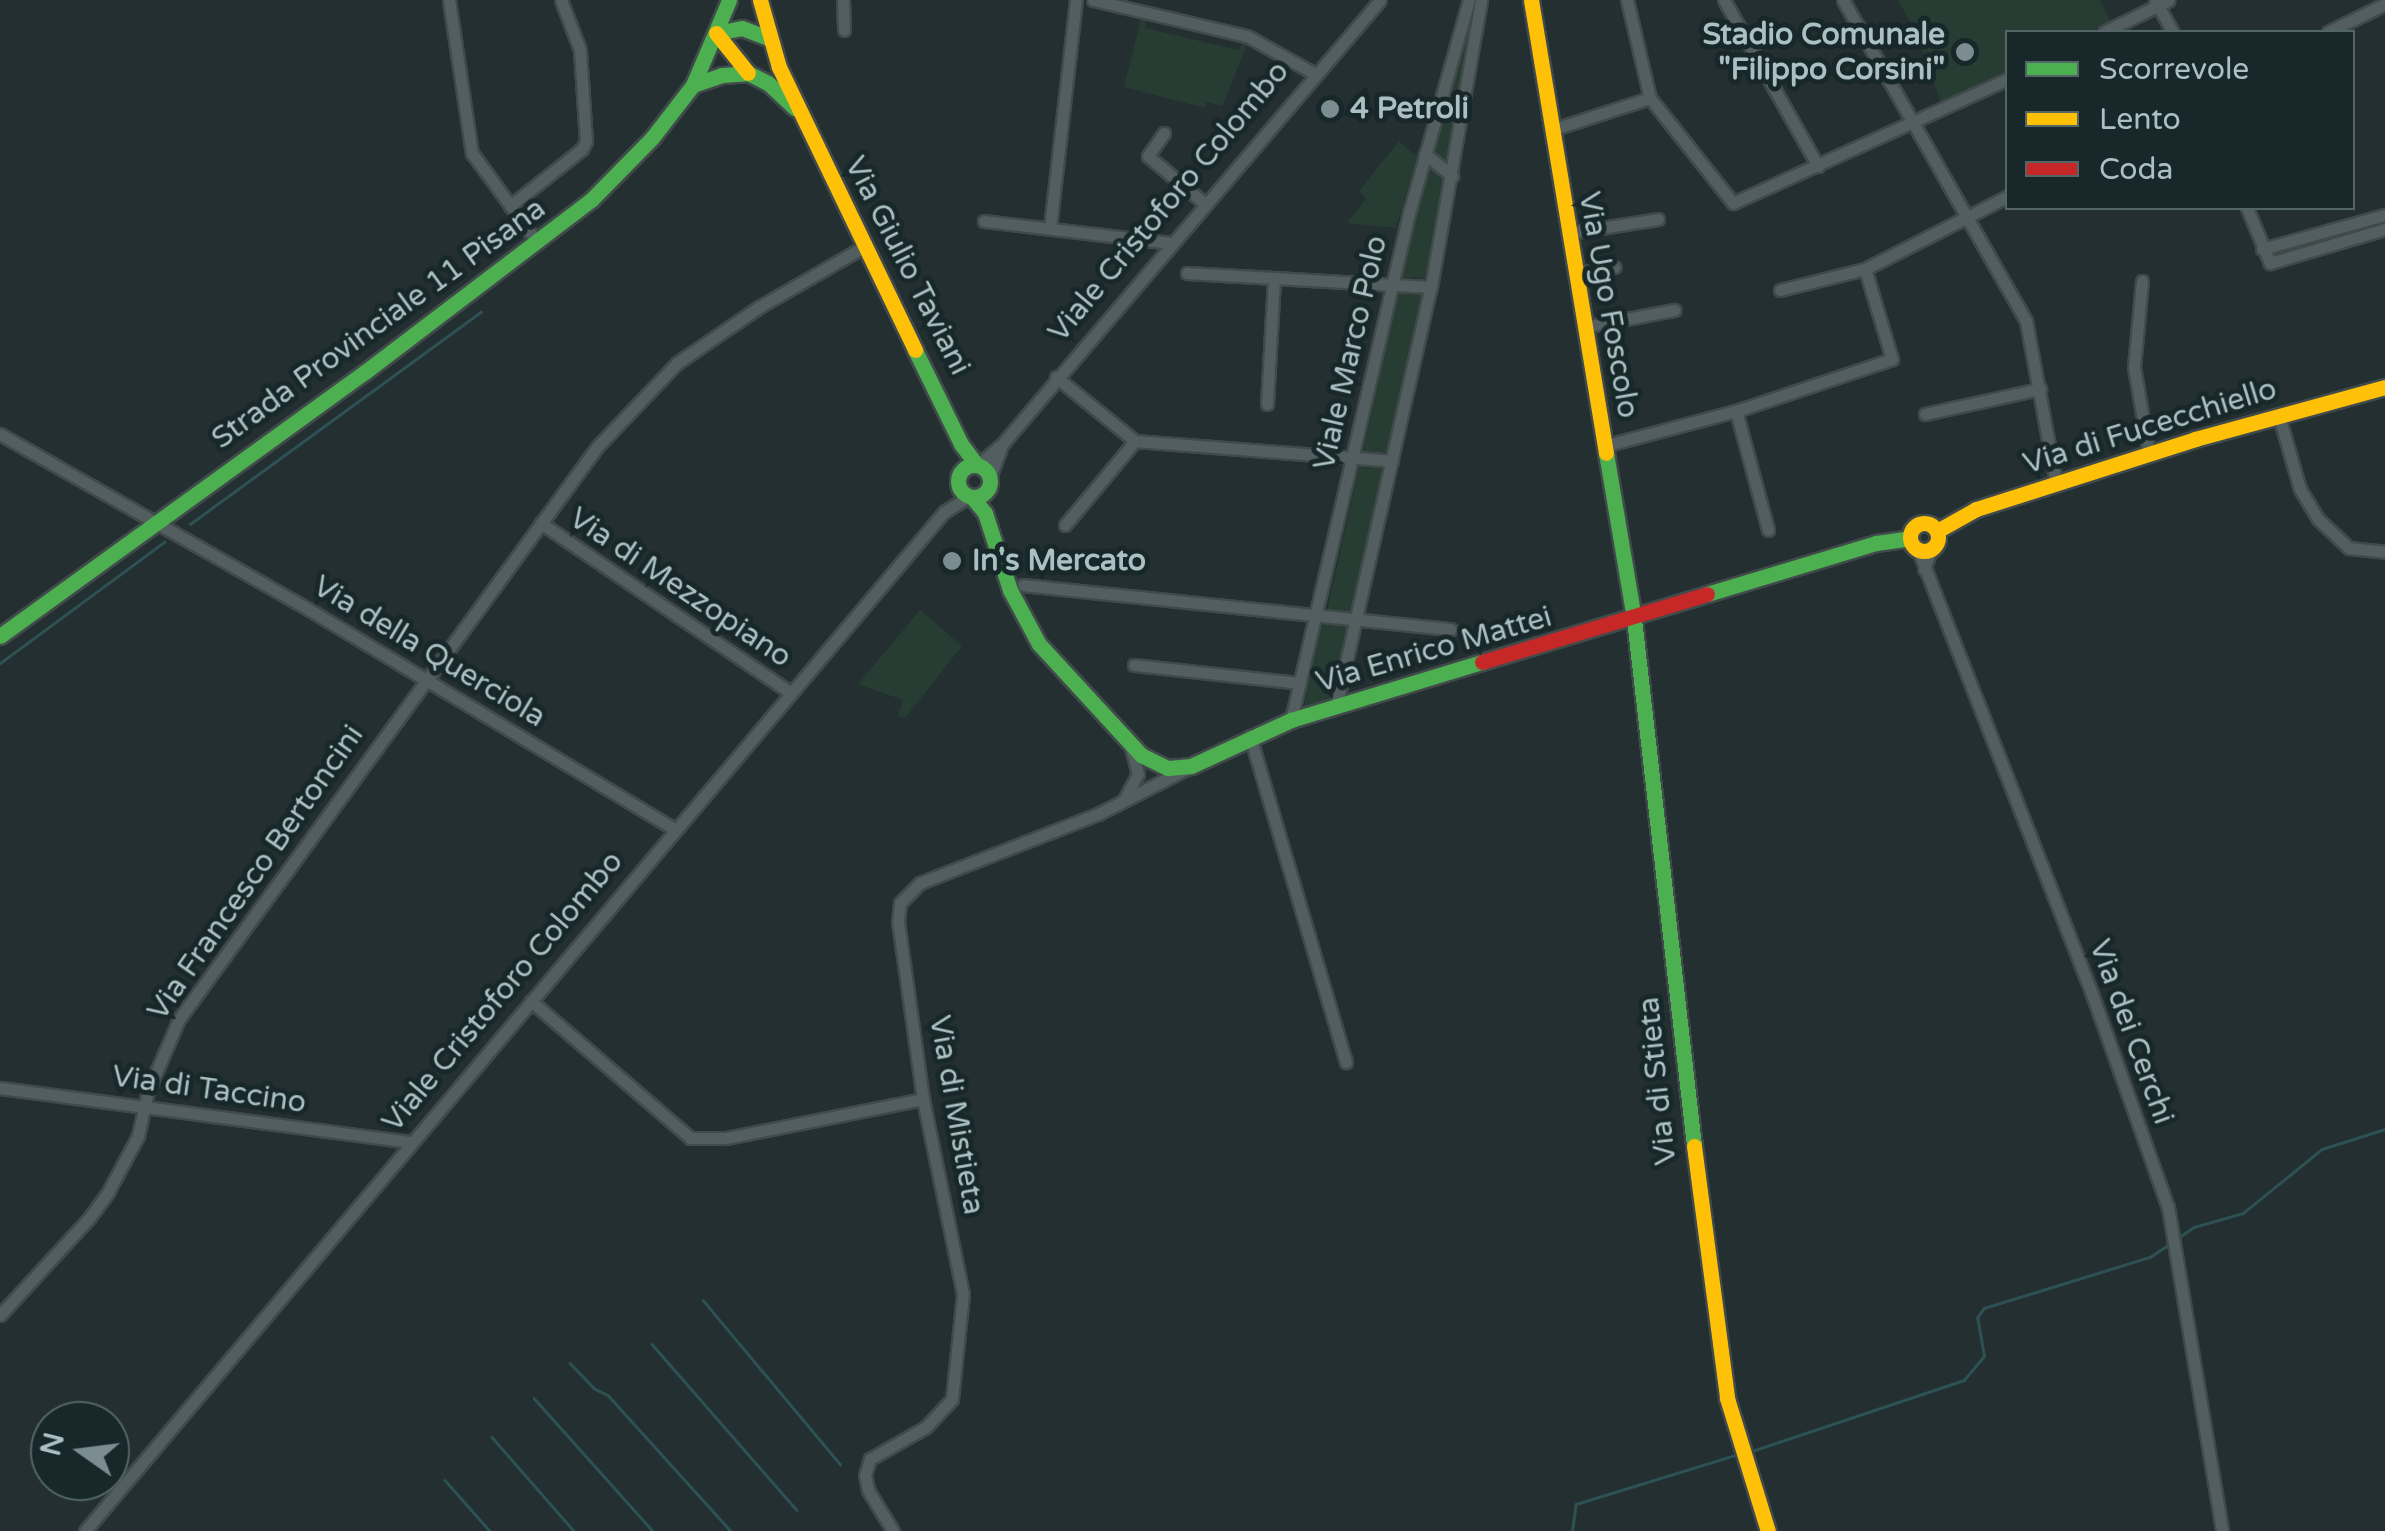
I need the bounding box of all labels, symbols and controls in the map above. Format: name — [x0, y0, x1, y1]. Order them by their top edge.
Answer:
place label: Stadio Comunale "Filippo Corsini" — [1703, 17, 1945, 88]
legend — [2005, 30, 2355, 210]
marker: Stadio Comunale "Filippo Corsini" — [1954, 41, 1976, 63]
text: Scorrevole — [2099, 51, 2249, 88]
street label: Viale Cristoforo Colombo — [1041, 54, 1297, 350]
place label: 4 Petroli — [1350, 91, 1469, 127]
marker: 4 Petroli — [1319, 98, 1341, 120]
text: Lento — [2099, 101, 2181, 138]
street label: Via Giulio Taviani — [836, 151, 978, 381]
text: Coda — [2099, 151, 2173, 188]
street label: Via Ugo Foscolo — [1570, 189, 1646, 421]
street label: Strada Provinciale 11 Pisana — [205, 191, 553, 457]
street label: Viale Marco Polo — [1307, 232, 1395, 474]
street label: Via di Fucecchiello — [2019, 371, 2281, 483]
street label: Via di Mezzopiano — [562, 500, 798, 676]
place label: In's Mercato — [972, 543, 1146, 579]
marker: In's Mercato — [941, 550, 963, 572]
street label: Via della Querciola — [306, 568, 552, 736]
street label: Via Enrico Mattei — [1312, 599, 1556, 701]
street label: Via Francesco Bertoncini — [140, 719, 372, 1027]
street label: Viale Cristoforo Colombo — [375, 844, 631, 1140]
street label: Via dei Cerchi — [2081, 935, 2181, 1129]
street label: Via di Stieta — [1631, 995, 1685, 1167]
street label: Via di Mistieta — [921, 1013, 991, 1217]
street label: Via di Taccino — [110, 1059, 308, 1121]
north arrow — [30, 1401, 130, 1501]
text: N — [34, 1429, 72, 1459]

